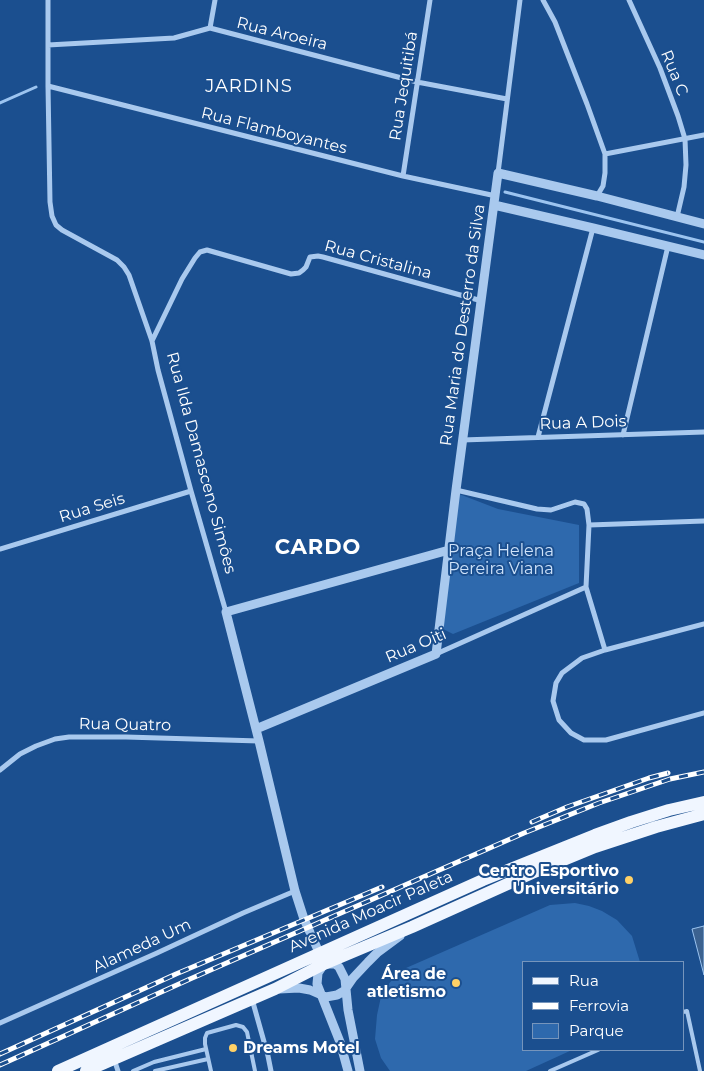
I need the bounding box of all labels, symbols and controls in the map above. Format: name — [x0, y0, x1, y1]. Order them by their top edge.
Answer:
street label: Rua Aroeira — [235, 13, 329, 55]
street label: Rua Jequitibá — [386, 30, 422, 142]
street label: Rua C — [656, 47, 692, 99]
district label: JARDINS — [204, 76, 294, 98]
street label: Rua Flamboyantes — [199, 104, 349, 158]
street label: Rua Maria do Desterro da Silva — [437, 203, 489, 447]
street label: Rua Cristalina — [322, 236, 434, 284]
street label: Rua Ilda Damasceno Simôes — [162, 350, 240, 576]
street label: Rua A Dois — [539, 412, 627, 434]
street label: Rua Seis — [57, 489, 127, 527]
district label: CARDO — [274, 535, 362, 561]
park label: Praça Helena Pereira Viana — [448, 541, 554, 579]
street label: Rua Oiti — [383, 625, 449, 667]
street label: Rua Quatro — [79, 715, 171, 735]
place label: Centro Esportivo Universitário — [478, 861, 619, 899]
street label: Avenida Moacir Paleta — [286, 867, 456, 957]
marker: Centro Esportivo Universitário — [623, 874, 635, 886]
street label: Alameda Um — [90, 915, 194, 977]
legend — [522, 961, 684, 1051]
place label: Área de atletismo — [367, 964, 446, 1002]
text: Rua — [569, 971, 599, 990]
marker: Área de atletismo — [450, 977, 462, 989]
text: Ferrovia — [569, 996, 629, 1015]
text: Parque — [569, 1021, 624, 1040]
place label: Dreams Motel — [243, 1038, 360, 1058]
marker: Dreams Motel — [227, 1042, 239, 1054]

